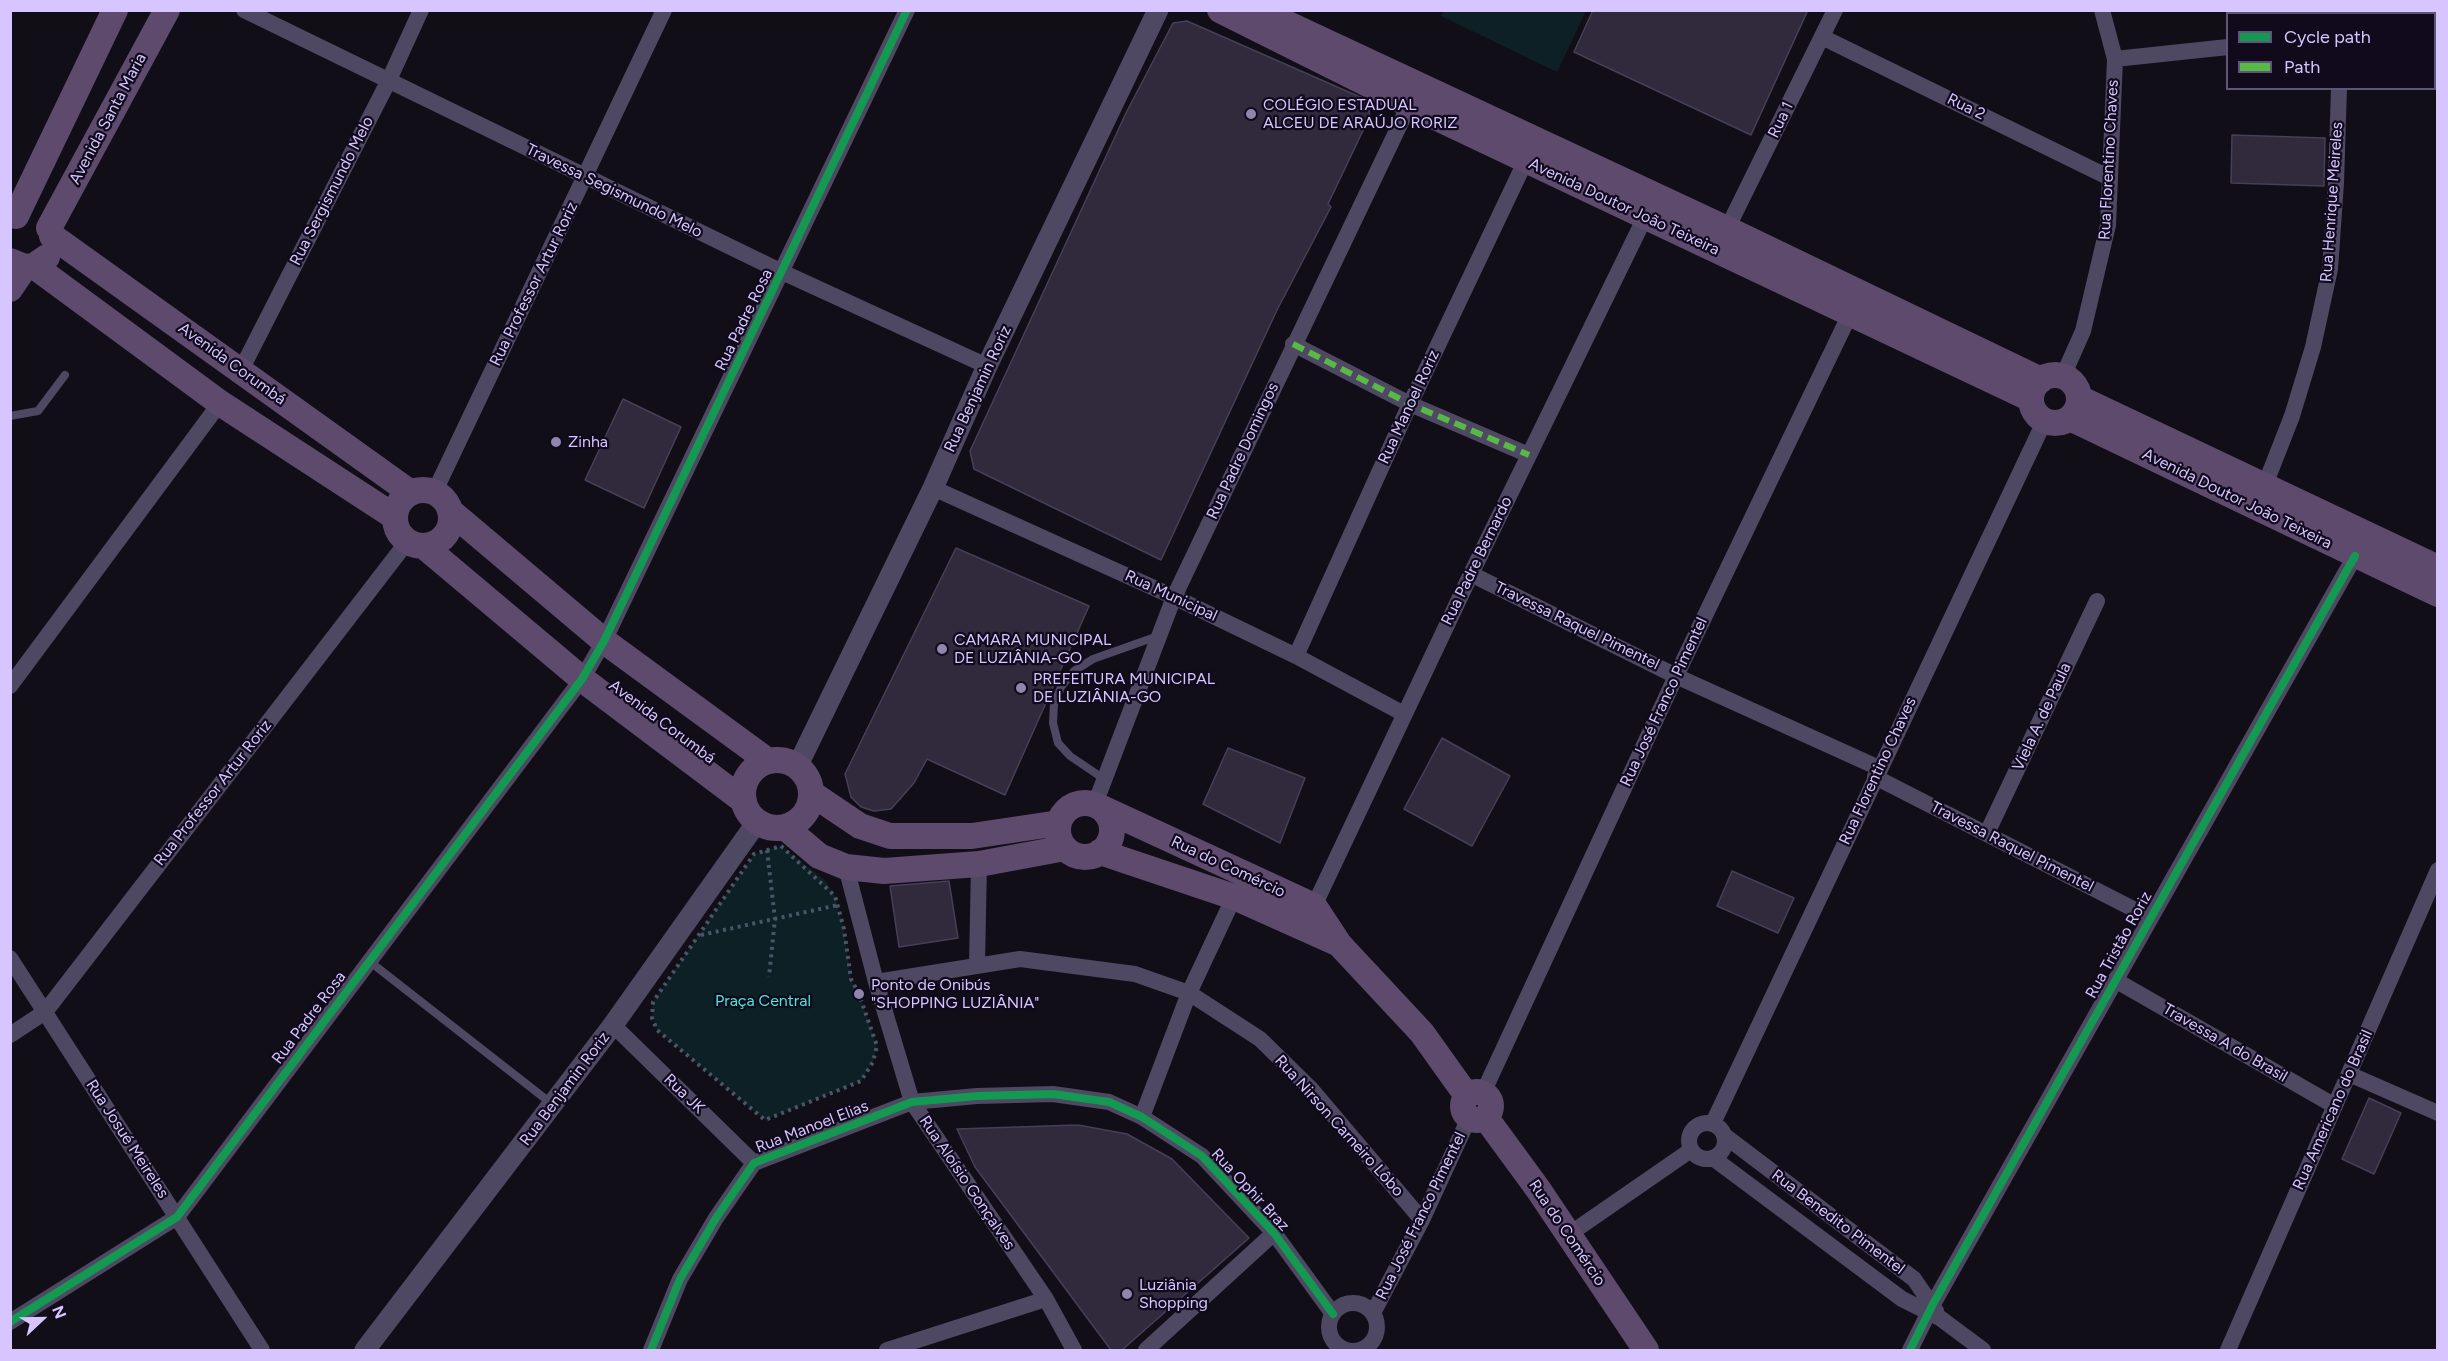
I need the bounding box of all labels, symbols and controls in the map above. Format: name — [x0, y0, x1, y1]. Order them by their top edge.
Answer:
legend — [2226, 12, 2436, 90]
text: Cycle path — [2284, 26, 2371, 48]
street label: Avenida Santa Maria — [65, 50, 151, 188]
text: Path — [2284, 56, 2320, 78]
street label: Rua Florentino Chaves — [2095, 79, 2123, 241]
street label: Rua 2 — [1944, 90, 1988, 124]
place label: COLÉGIO ESTADUAL ALCEU DE ARAÚJO RORIZ — [1263, 95, 1458, 133]
street label: Rua 1 — [1764, 99, 1798, 141]
marker: COLÉGIO ESTADUAL ALCEU DE ARAÚJO RORIZ — [1244, 107, 1258, 121]
street label: Rua Sergismundo Melo — [286, 113, 378, 269]
street label: Rua Henrique Meireles — [2317, 121, 2347, 283]
street label: Travessa Segismundo Melo — [523, 140, 705, 242]
street label: Avenida Doutor João Teixeira — [1526, 154, 1722, 260]
street label: Rua Professor Artur Roriz — [486, 199, 582, 369]
street label: Rua Padre Rosa — [711, 266, 777, 374]
street label: Avenida Corumbá — [175, 319, 289, 409]
street label: Rua Benjamin Roriz — [940, 323, 1016, 455]
street label: Rua Manoel Roriz — [1374, 347, 1444, 467]
street label: Rua Padre Domingos — [1203, 380, 1283, 522]
place label: Zinha — [568, 432, 608, 452]
marker: Zinha — [549, 435, 563, 449]
street label: Avenida Doutor João Teixeira — [2139, 445, 2335, 553]
street label: Rua Padre Bernardo — [1437, 493, 1517, 629]
street label: Rua Municipal — [1122, 566, 1220, 626]
street label: Travessa Raquel Pimentel — [1492, 578, 1662, 674]
street label: Rua José Franco Pimentel — [1616, 614, 1712, 790]
place label: CAMARA MUNICIPAL DE LUZIÂNIA-GO — [954, 630, 1111, 668]
marker: CAMARA MUNICIPAL DE LUZIÂNIA-GO — [935, 642, 949, 656]
street label: Viela A. de Paula — [2009, 660, 2075, 774]
place label: PREFEITURA MUNICIPAL DE LUZIÂNIA-GO — [1033, 669, 1215, 707]
street label: Avenida Corumbá — [605, 676, 719, 768]
marker: PREFEITURA MUNICIPAL DE LUZIÂNIA-GO — [1014, 681, 1028, 695]
street label: Rua Florentino Chaves — [1835, 694, 1921, 848]
street label: Rua Professor Artur Roriz — [150, 716, 276, 870]
street label: Travessa Raquel Pimentel — [1927, 797, 2097, 897]
street label: Rua do Comércio — [1168, 832, 1288, 902]
street label: Rua Tristão Roriz — [2082, 888, 2156, 1002]
street label: Rua Padre Rosa — [268, 968, 350, 1068]
place label: Ponto de Onibús "SHOPPING LUZIÂNIA" — [871, 975, 1039, 1013]
marker: Ponto de Onibús "SHOPPING LUZIÂNIA" — [852, 987, 866, 1001]
park label: Praça Central — [715, 991, 811, 1011]
street label: Travessa A do Brasil — [2159, 999, 2291, 1087]
street label: Rua Americano do Brasil — [2289, 1027, 2377, 1193]
street label: Rua Benjamin Roriz — [516, 1028, 614, 1150]
street label: Rua Nirson Carneiro Lôbo — [1270, 1051, 1408, 1201]
street label: Rua JK — [660, 1070, 708, 1118]
street label: Rua Josué Meireles — [82, 1076, 172, 1202]
street label: Rua Manoel Elias — [753, 1097, 871, 1157]
street label: Rua Aloísio Gonçalves — [915, 1112, 1019, 1254]
street label: Rua José Franco Pimentel — [1372, 1129, 1470, 1303]
street label: Rua Ophir Braz — [1207, 1145, 1293, 1235]
street label: Rua Benedito Pimentel — [1768, 1166, 1908, 1278]
street label: Rua do Comércio — [1524, 1176, 1610, 1290]
place label: Luziânia Shopping — [1139, 1275, 1208, 1313]
marker: Luziânia Shopping — [1120, 1287, 1134, 1301]
north arrow — [12, 1289, 72, 1349]
text: N — [48, 1303, 70, 1321]

